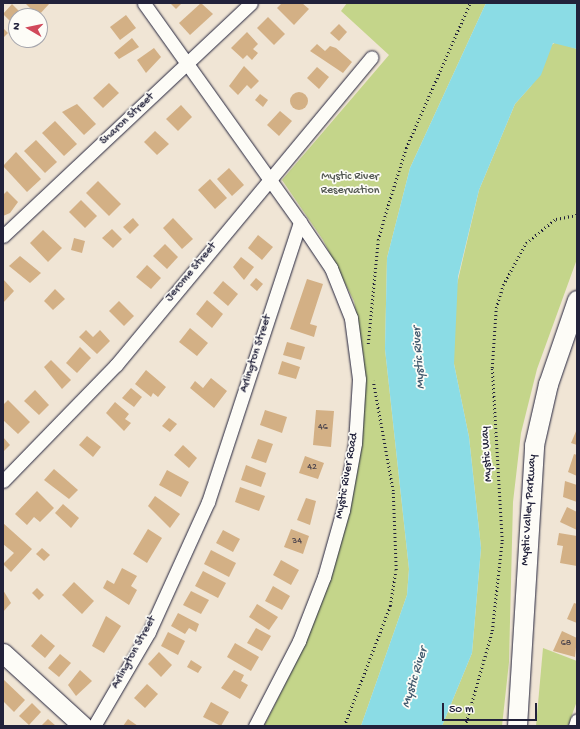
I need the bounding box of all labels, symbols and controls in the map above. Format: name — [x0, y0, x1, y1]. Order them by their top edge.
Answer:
north arrow — [8, 8, 48, 48]
text: N — [11, 22, 24, 31]
street label: Sharon Street — [98, 91, 158, 149]
park label: Mystic River Reservation — [321, 171, 379, 199]
street label: Jerome Street — [163, 241, 221, 305]
street label: Arlington Street — [238, 313, 276, 395]
water label: Mystic River — [410, 326, 430, 390]
house number: 46 — [318, 422, 328, 434]
street label: Mystic Way — [479, 426, 497, 482]
street label: Mystic River Road — [333, 432, 363, 520]
street label: Mystic Valley Parkway — [519, 454, 541, 566]
house number: 42 — [307, 462, 317, 474]
house number: 34 — [292, 536, 302, 548]
street label: Arlington Street — [109, 614, 161, 692]
house number: 68 — [561, 638, 571, 650]
water label: Mystic River — [399, 646, 433, 710]
scale bar — [444, 695, 539, 721]
text: 50 m — [449, 703, 474, 717]

